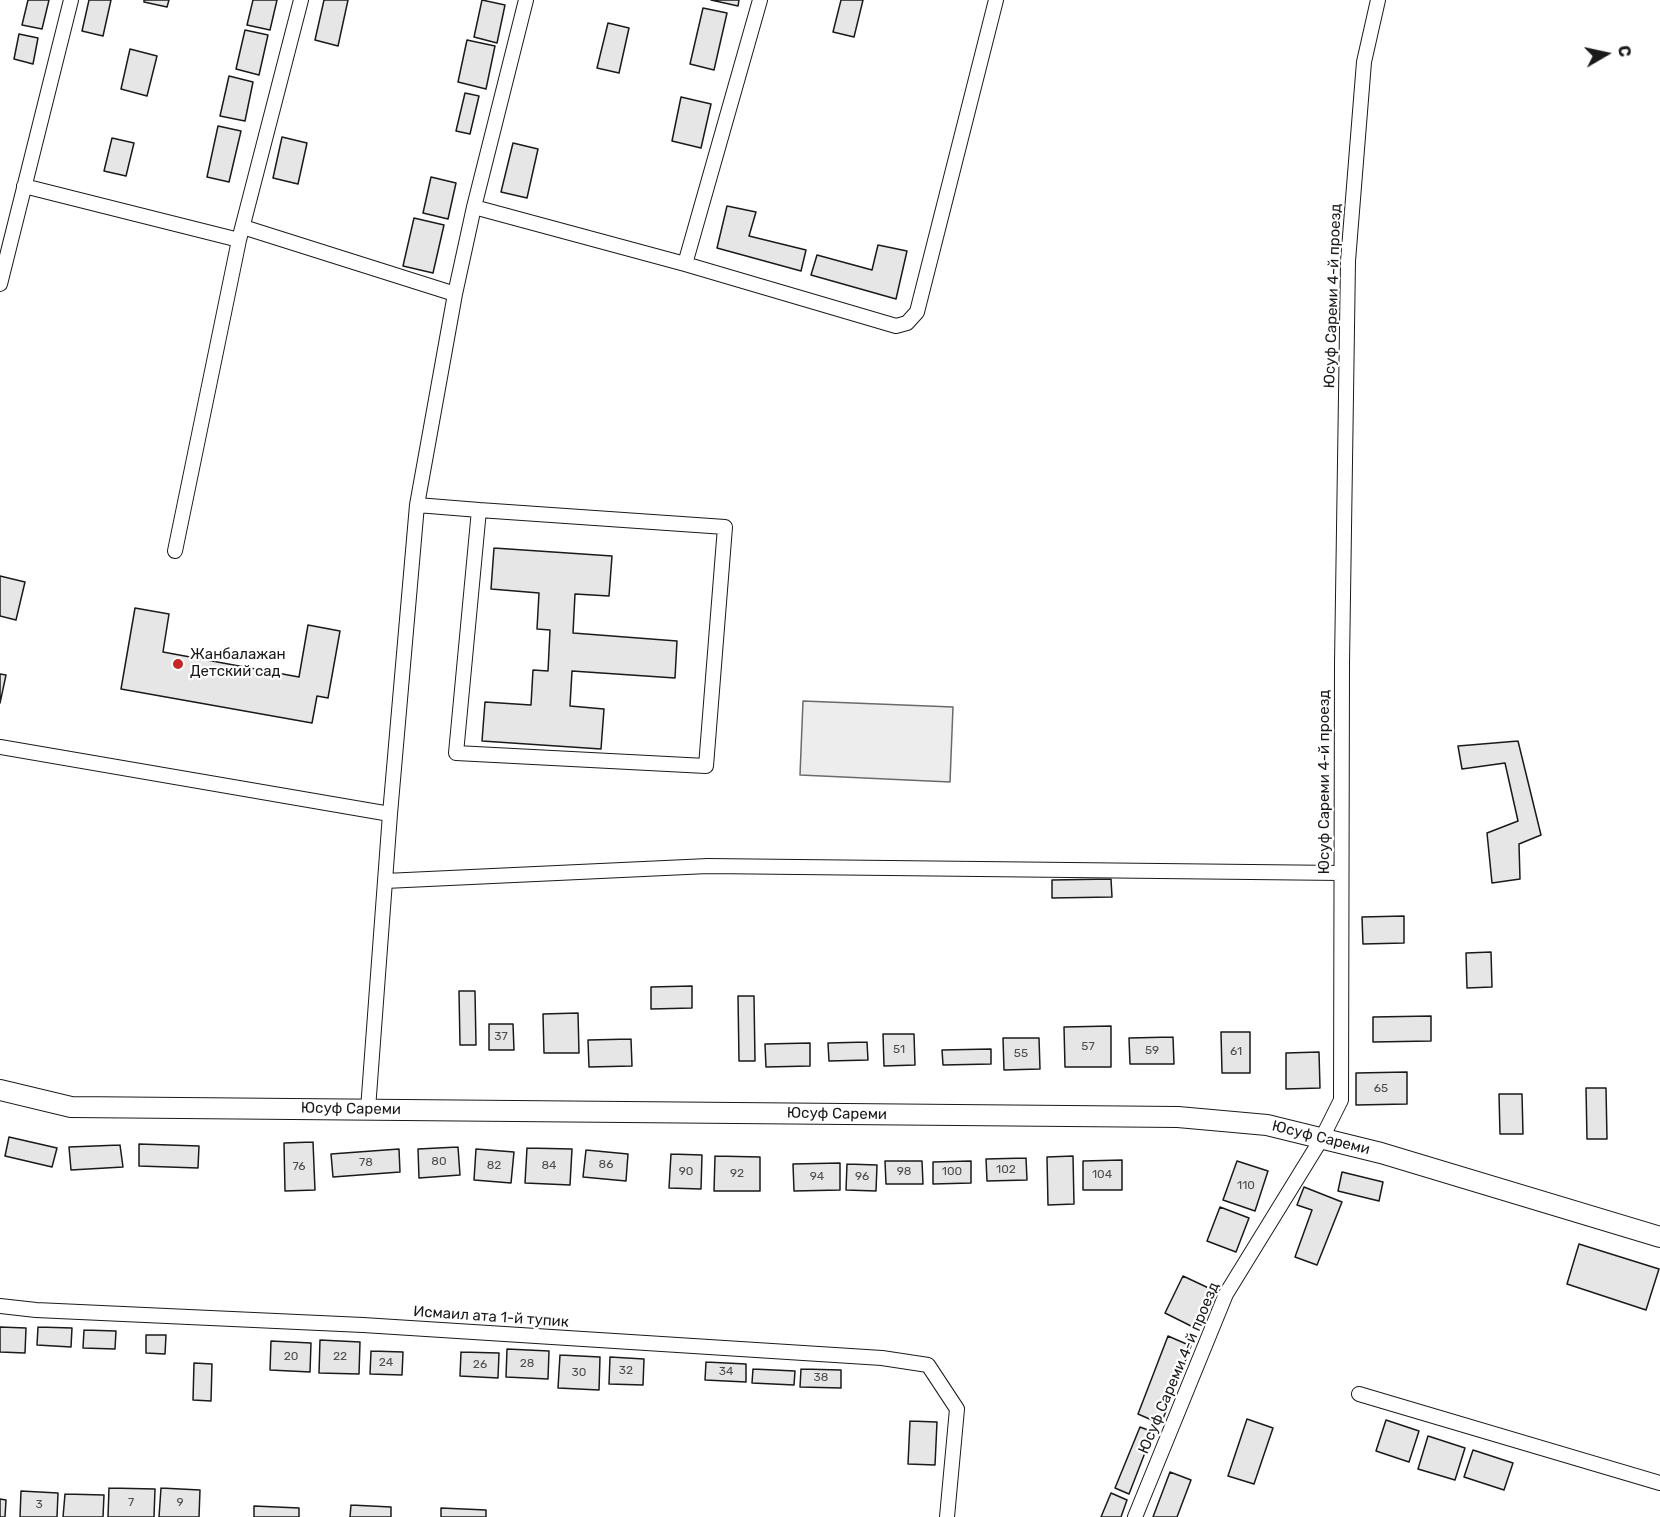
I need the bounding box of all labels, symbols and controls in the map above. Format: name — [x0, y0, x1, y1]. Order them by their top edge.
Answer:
north arrow — [1576, 24, 1636, 84]
text: С — [1614, 44, 1635, 58]
street label: Юсуф Сареми 4-й проезд — [1321, 203, 1345, 389]
place label: Жанбалажан Детский сад — [190, 646, 286, 681]
marker: Жанбалажан Детский сад — [171, 657, 185, 671]
street label: Юсуф Сареми 4-й проезд — [1316, 690, 1334, 874]
house number: 37 — [494, 1030, 508, 1044]
house number: 57 — [1081, 1040, 1095, 1054]
house number: 51 — [893, 1043, 905, 1057]
house number: 59 — [1145, 1044, 1159, 1058]
house number: 61 — [1230, 1045, 1242, 1059]
house number: 55 — [1014, 1047, 1028, 1061]
house number: 65 — [1374, 1082, 1388, 1096]
street label: Юсуф Сареми — [301, 1099, 401, 1119]
street label: Юсуф Сареми — [787, 1104, 887, 1124]
street label: Юсуф Сареми — [1270, 1117, 1372, 1159]
house number: 80 — [431, 1155, 447, 1169]
house number: 78 — [359, 1156, 373, 1170]
house number: 86 — [599, 1158, 613, 1172]
house number: 82 — [487, 1159, 501, 1173]
house number: 84 — [541, 1159, 557, 1173]
house number: 76 — [292, 1160, 306, 1174]
house number: 102 — [996, 1163, 1016, 1177]
house number: 90 — [679, 1165, 693, 1179]
house number: 98 — [897, 1165, 911, 1179]
house number: 100 — [942, 1165, 962, 1179]
house number: 92 — [730, 1167, 744, 1181]
house number: 104 — [1092, 1168, 1112, 1182]
house number: 94 — [810, 1170, 824, 1184]
house number: 96 — [855, 1170, 869, 1184]
house number: 110 — [1237, 1179, 1255, 1193]
street label: Юсуф Сареми 4-й проезд — [1135, 1279, 1223, 1457]
street label: Исмаил ата 1-й тупик — [413, 1303, 569, 1331]
house number: 20 — [284, 1350, 298, 1364]
house number: 22 — [333, 1350, 347, 1364]
house number: 24 — [379, 1356, 393, 1370]
house number: 28 — [520, 1357, 534, 1371]
house number: 26 — [473, 1358, 487, 1372]
house number: 32 — [619, 1364, 633, 1378]
house number: 34 — [719, 1365, 733, 1379]
house number: 30 — [572, 1366, 586, 1380]
house number: 38 — [814, 1371, 828, 1385]
house number: 7 — [128, 1496, 134, 1510]
house number: 9 — [176, 1496, 184, 1510]
house number: 3 — [35, 1498, 43, 1512]

